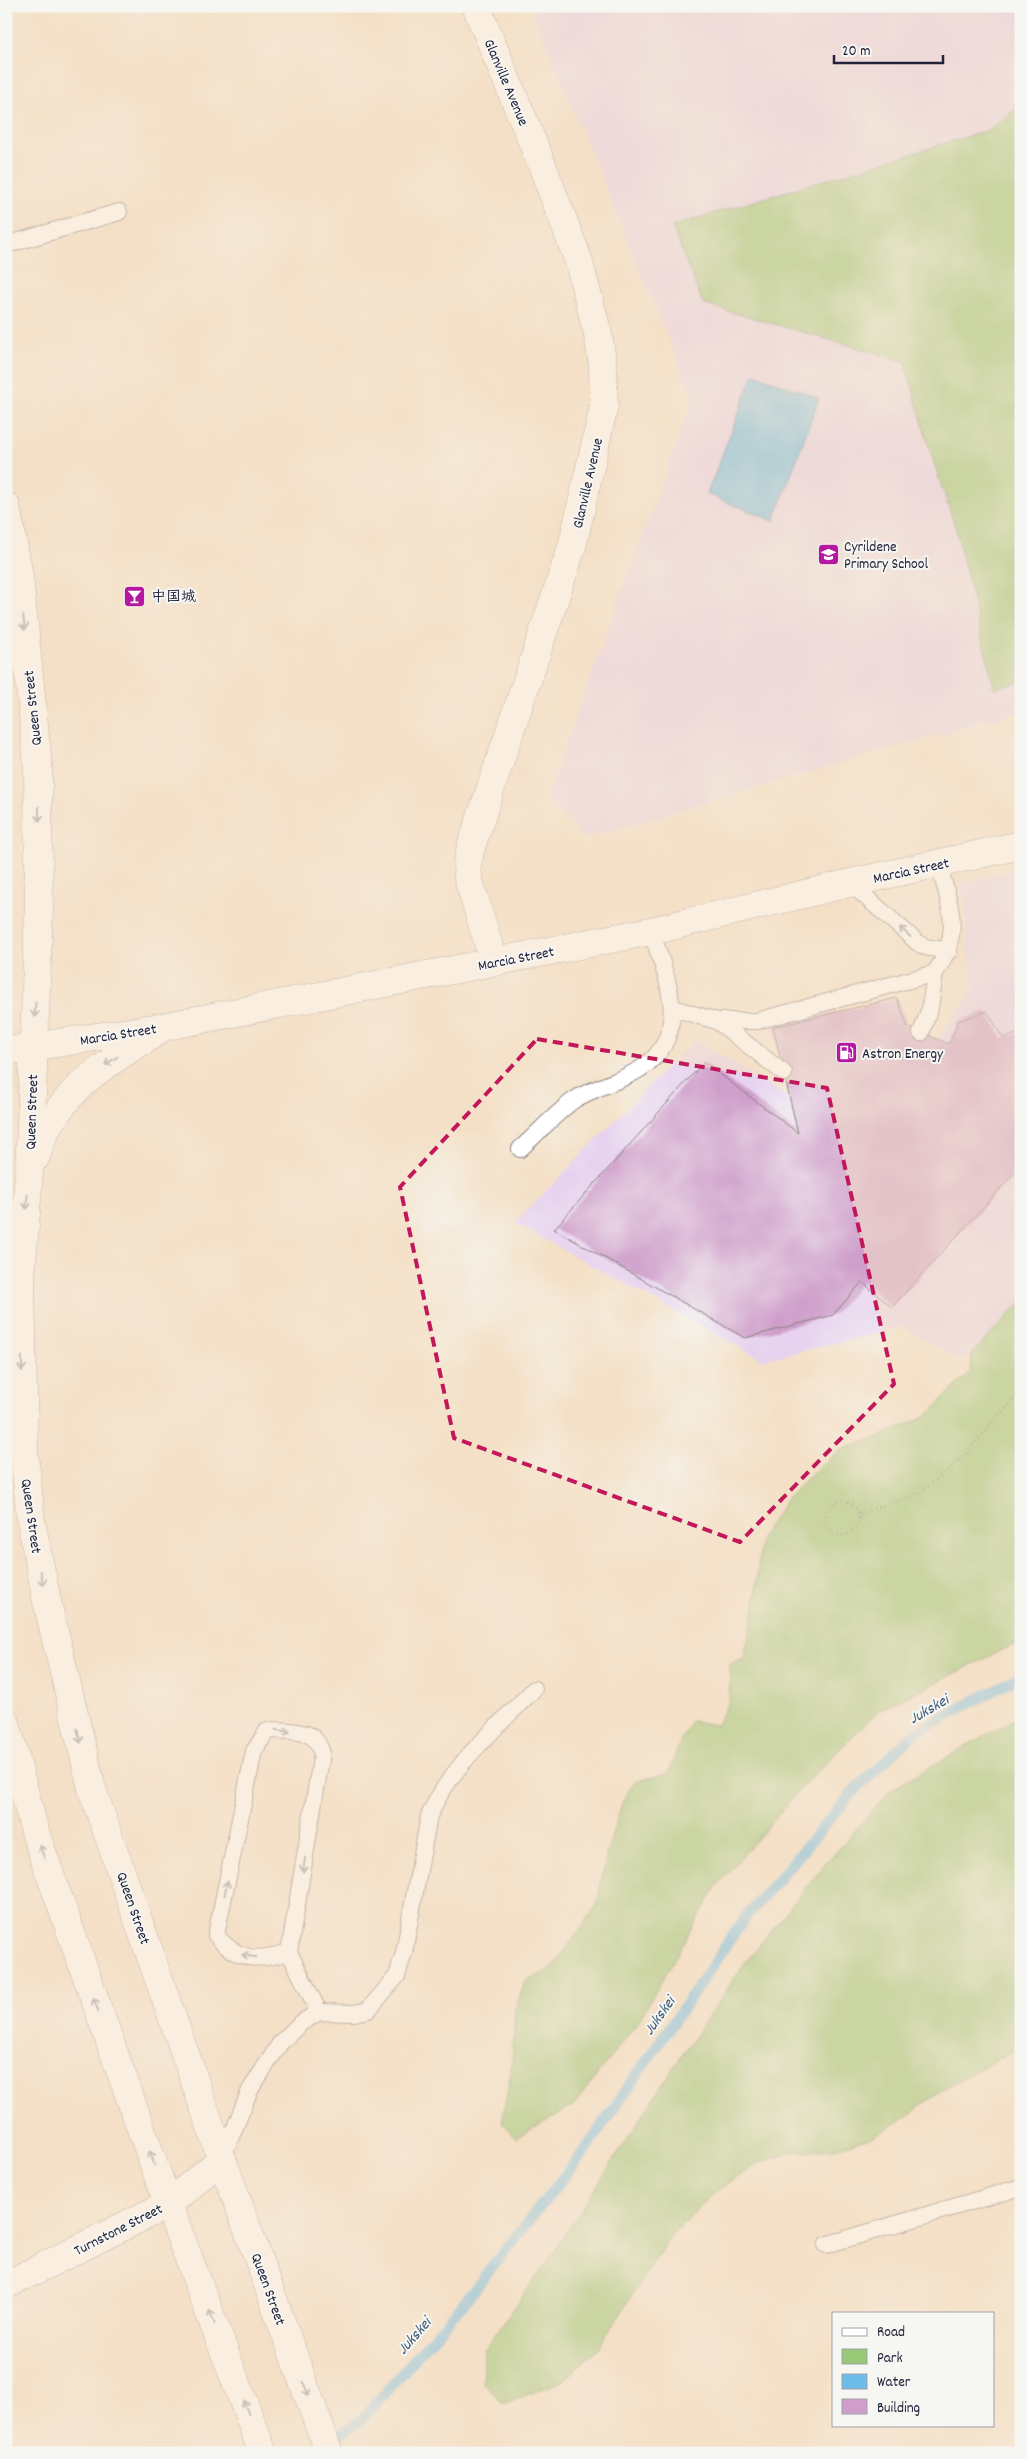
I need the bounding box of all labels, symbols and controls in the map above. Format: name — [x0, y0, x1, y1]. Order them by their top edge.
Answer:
scale bar — [834, 32, 943, 64]
street label: Glanville Avenue — [477, 36, 533, 130]
text: 20 m — [842, 41, 870, 63]
street label: Glanville Avenue — [568, 436, 610, 531]
place label: Cyrildene Primary School — [844, 537, 928, 576]
school or university icon: Cyrildene Primary School — [816, 543, 840, 567]
bar icon: 中国城 — [123, 584, 147, 608]
place label: 中国城 — [151, 587, 196, 609]
one-way arrow — [19, 615, 29, 631]
street label: Queen Street — [19, 669, 49, 746]
one-way arrow — [34, 806, 44, 822]
street label: Marcia Street — [871, 853, 952, 891]
one-way arrow — [899, 926, 912, 938]
street label: Marcia Street — [476, 942, 557, 978]
one-way arrow — [30, 1002, 40, 1018]
street label: Marcia Street — [79, 1019, 159, 1053]
fuel station icon: Astron Energy — [834, 1041, 858, 1065]
place label: Astron Energy — [862, 1044, 944, 1066]
one-way arrow — [104, 1057, 118, 1067]
street label: Queen Street — [21, 1074, 45, 1150]
one-way arrow — [22, 1194, 31, 1210]
one-way arrow — [17, 1356, 27, 1372]
street label: Queen Street — [14, 1477, 46, 1556]
one-way arrow — [38, 1569, 48, 1585]
water label: Jukskei — [905, 1688, 956, 1731]
one-way arrow — [275, 1726, 291, 1736]
one-way arrow — [75, 1727, 84, 1743]
one-way arrow — [36, 1844, 46, 1860]
one-way arrow — [298, 1856, 308, 1872]
street label: Queen Street — [109, 1870, 155, 1948]
one-way arrow — [222, 1880, 231, 1896]
one-way arrow — [242, 1951, 258, 1961]
water label: Jukskei — [638, 1990, 683, 2040]
one-way arrow — [91, 1997, 101, 2013]
one-way arrow — [147, 2150, 156, 2166]
street label: Turnstone Street — [71, 2199, 167, 2263]
street label: Queen Street — [244, 2251, 290, 2329]
one-way arrow — [207, 2309, 216, 2325]
water label: Jukskei — [392, 2311, 440, 2360]
legend — [832, 2312, 994, 2426]
text: Road — [877, 2322, 905, 2344]
text: Park — [877, 2348, 903, 2370]
text: Water — [877, 2372, 911, 2394]
one-way arrow — [302, 2381, 311, 2396]
text: Building — [877, 2398, 920, 2420]
one-way arrow — [241, 2400, 250, 2416]

